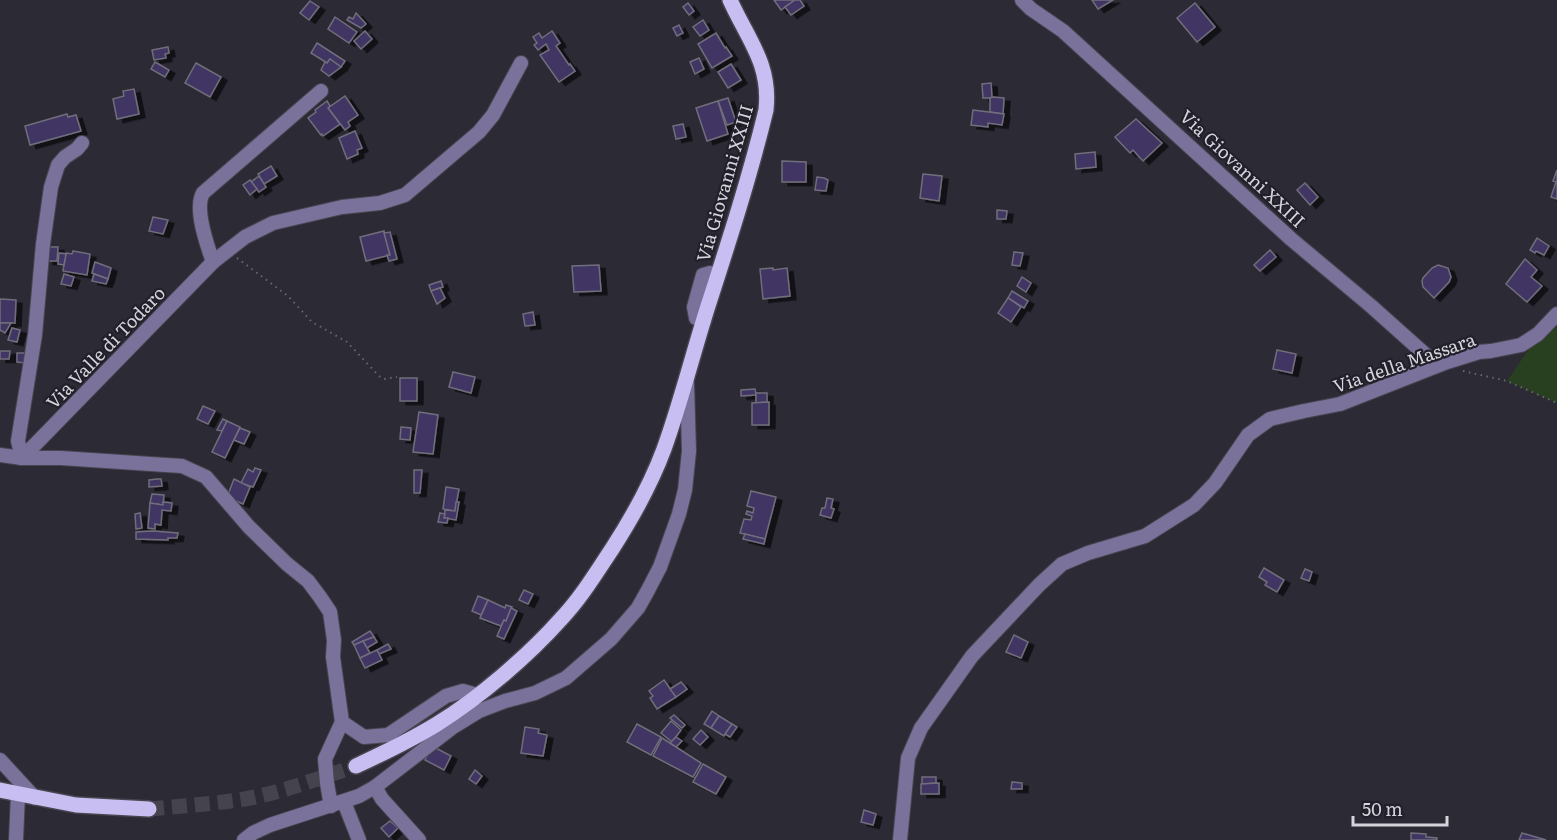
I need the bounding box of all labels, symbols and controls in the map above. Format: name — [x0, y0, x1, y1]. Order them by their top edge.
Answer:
street label: Via Giovanni XXIII — [689, 101, 759, 265]
street label: Via Giovanni XXIII — [1174, 103, 1312, 233]
street label: Via Valle di Todaro — [39, 280, 171, 414]
street label: Via della Massara — [1329, 325, 1479, 399]
scale bar — [1353, 789, 1448, 827]
text: 50 m — [1362, 795, 1403, 822]

